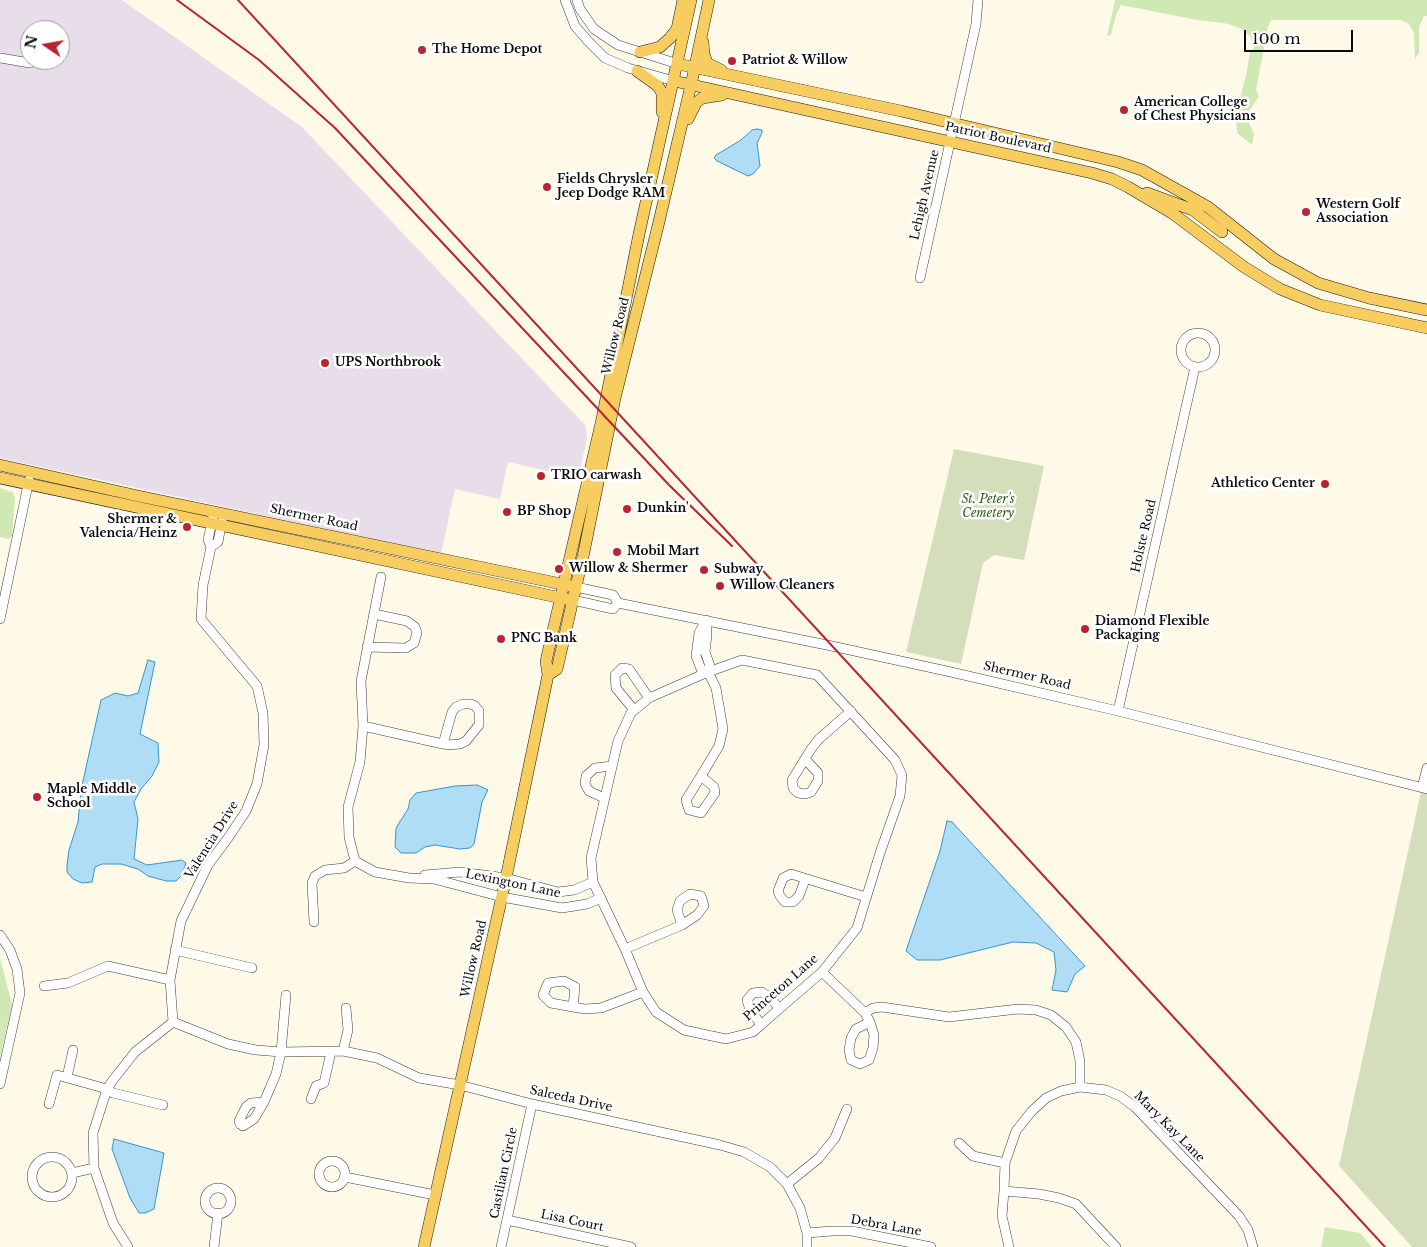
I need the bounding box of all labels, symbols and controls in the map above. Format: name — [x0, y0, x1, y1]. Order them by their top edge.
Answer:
north arrow — [20, 20, 70, 70]
scale bar — [1247, 20, 1356, 52]
text: 100 m — [1252, 29, 1301, 48]
text: N — [21, 34, 41, 50]
place label: The Home Depot — [432, 43, 542, 57]
marker: The Home Depot — [416, 44, 428, 56]
place label: Patriot & Willow — [742, 54, 848, 68]
marker: Patriot & Willow — [726, 55, 738, 67]
place label: American College of Chest Physicians — [1134, 96, 1256, 124]
marker: American College of Chest Physicians — [1118, 104, 1130, 116]
street label: Patriot Boulevard — [944, 120, 1052, 156]
street label: Lehigh Avenue — [908, 148, 942, 242]
place label: Fields Chrysler Jeep Dodge RAM — [557, 173, 665, 201]
marker: Fields Chrysler Jeep Dodge RAM — [541, 181, 553, 193]
place label: Western Golf Association — [1316, 198, 1400, 226]
marker: Western Golf Association — [1300, 206, 1312, 218]
street label: Willow Road — [599, 296, 633, 376]
place label: UPS Northbrook — [335, 356, 441, 370]
marker: UPS Northbrook — [319, 357, 331, 369]
place label: TRIO carwash — [551, 469, 641, 483]
marker: TRIO carwash — [535, 470, 547, 482]
place label: Athletico Center — [1211, 477, 1315, 491]
marker: Athletico Center — [1319, 478, 1331, 490]
park label: St. Peter's Cemetery — [961, 493, 1015, 521]
street label: Holste Road — [1129, 498, 1159, 574]
street label: Shermer Road — [269, 502, 359, 534]
place label: Dunkin' — [637, 502, 689, 516]
marker: Dunkin' — [621, 503, 633, 515]
place label: BP Shop — [517, 505, 571, 519]
marker: BP Shop — [501, 506, 513, 518]
place label: Shermer & Valencia/Heinz — [80, 513, 177, 541]
marker: Shermer & Valencia/Heinz — [181, 521, 193, 533]
place label: Mobil Mart — [627, 545, 699, 559]
marker: Mobil Mart — [611, 546, 623, 558]
place label: Willow & Shermer — [569, 562, 688, 576]
marker: Willow & Shermer — [553, 563, 565, 575]
place label: Subway — [714, 563, 763, 577]
marker: Subway — [698, 564, 710, 576]
place label: Willow Cleaners — [730, 579, 834, 593]
marker: Willow Cleaners — [714, 580, 726, 592]
place label: Diamond Flexible Packaging — [1095, 615, 1210, 643]
marker: Diamond Flexible Packaging — [1079, 623, 1091, 635]
place label: PNC Bank — [511, 632, 577, 646]
marker: PNC Bank — [495, 633, 507, 645]
street label: Shermer Road — [982, 659, 1072, 693]
place label: Maple Middle School — [47, 783, 136, 811]
marker: Maple Middle School — [31, 791, 43, 803]
street label: Valencia Drive — [182, 799, 242, 881]
street label: Lexington Lane — [464, 867, 562, 901]
street label: Willow Road — [458, 919, 490, 999]
street label: Princeton Lane — [741, 952, 821, 1024]
street label: Salceda Drive — [528, 1083, 614, 1115]
street label: Mary Kay Lane — [1131, 1089, 1207, 1165]
street label: Castilian Circle — [487, 1126, 521, 1220]
street label: Lisa Court — [539, 1207, 605, 1235]
street label: Debra Lane — [849, 1213, 923, 1239]

